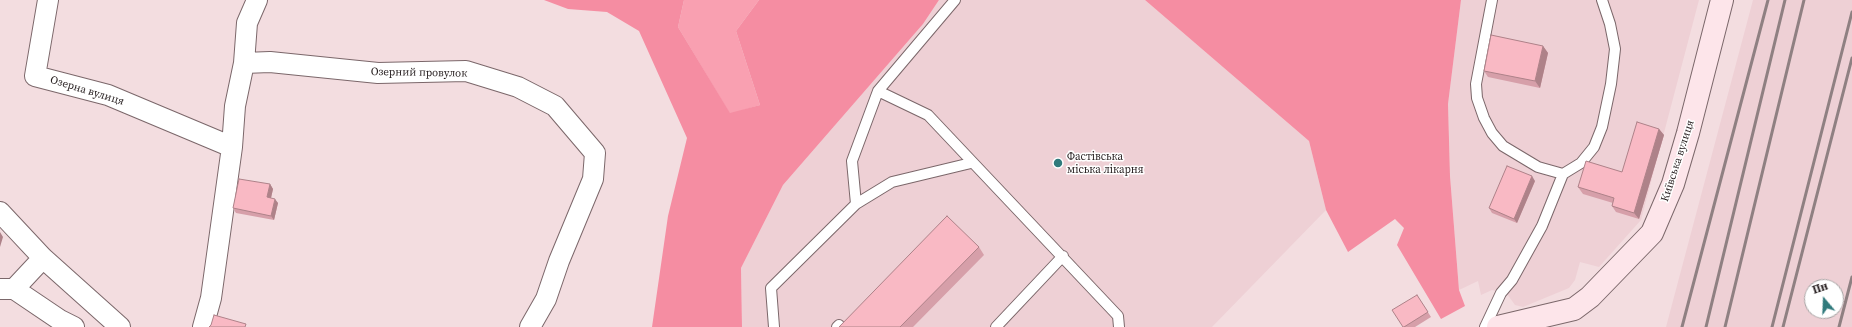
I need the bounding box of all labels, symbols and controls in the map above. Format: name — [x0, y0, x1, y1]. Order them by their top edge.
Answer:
street label: Озерний провулок — [371, 66, 467, 80]
street label: Озерна вулиця — [48, 73, 126, 109]
street label: Київська вулиця — [1659, 118, 1697, 204]
place label: Фастівська міська лікарня — [1067, 150, 1144, 176]
marker: Фастівська міська лікарня — [1052, 157, 1064, 169]
north arrow — [1804, 279, 1844, 319]
text: Пн — [1811, 279, 1830, 298]

